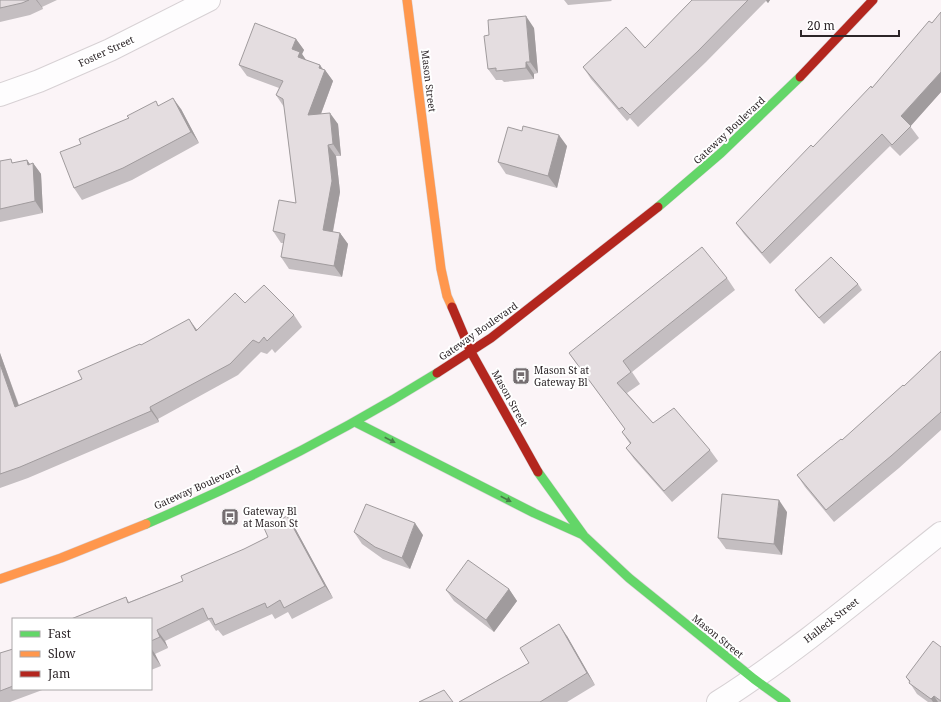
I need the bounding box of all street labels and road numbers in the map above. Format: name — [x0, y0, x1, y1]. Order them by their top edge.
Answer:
street label: Foster Street — [76, 32, 137, 70]
street label: Mason Street — [418, 49, 440, 113]
street label: Gateway Boulevard — [690, 93, 768, 167]
street label: Gateway Boulevard — [436, 299, 520, 363]
street label: Mason Street — [489, 367, 531, 429]
street label: Gateway Boulevard — [152, 462, 242, 512]
street label: Halleck Street — [801, 594, 862, 646]
street label: Mason Street — [689, 611, 747, 661]

